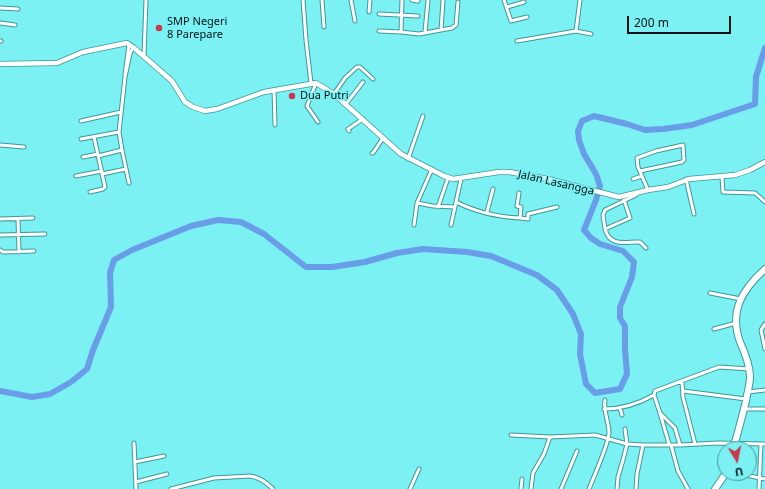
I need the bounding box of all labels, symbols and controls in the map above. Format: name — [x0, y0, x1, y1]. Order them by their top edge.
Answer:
scale bar — [629, 8, 733, 34]
text: 200 m — [634, 14, 669, 31]
place label: SMP Negeri 8 Parepare — [167, 15, 227, 41]
marker: SMP Negeri 8 Parepare — [154, 23, 164, 33]
place label: Dua Putri — [300, 89, 349, 103]
marker: Dua Putri — [287, 91, 297, 101]
street label: Jalan Lasangga — [517, 168, 595, 198]
north arrow — [717, 441, 757, 481]
text: U — [734, 464, 744, 480]

